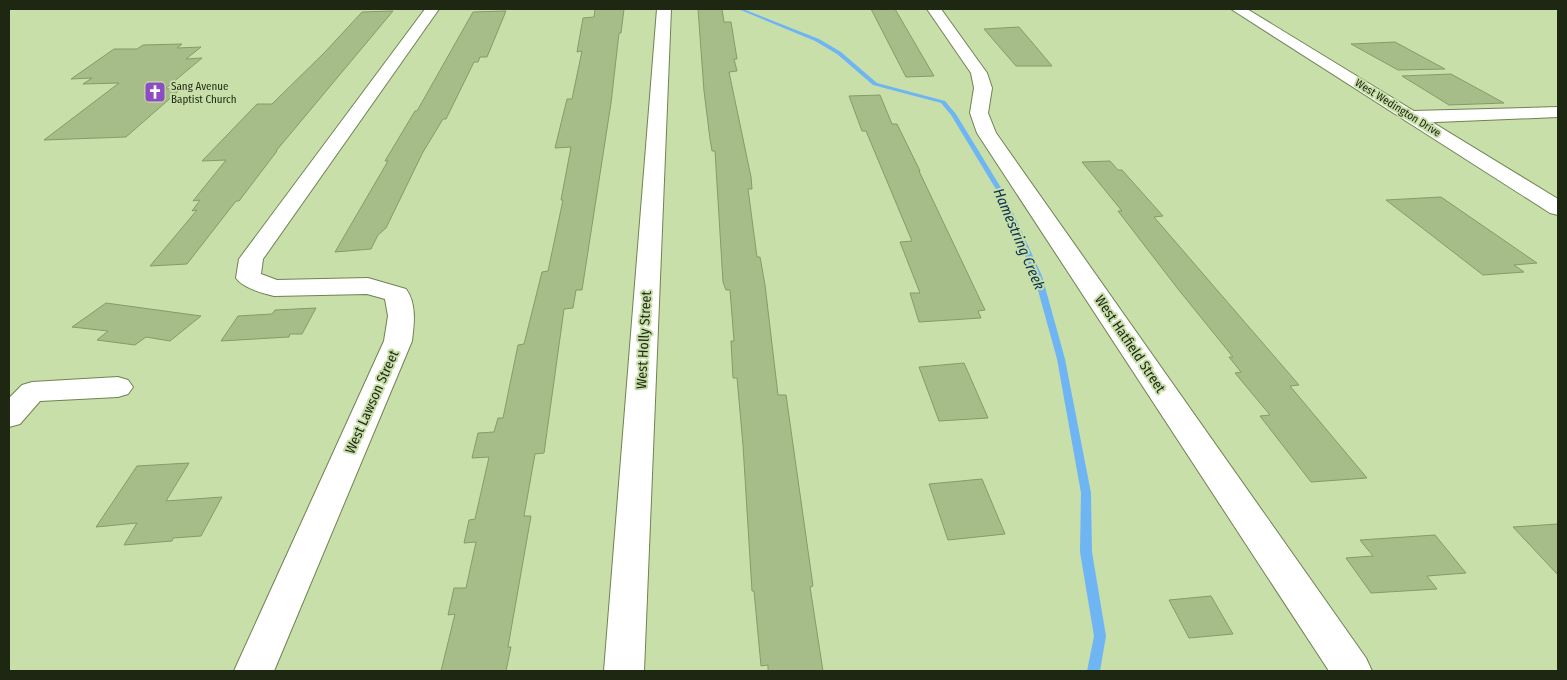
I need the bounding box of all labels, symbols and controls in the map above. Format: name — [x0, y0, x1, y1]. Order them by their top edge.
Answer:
street label: West Wedington Drive — [1353, 76, 1443, 140]
church icon: Sang Avenue Baptist Church — [143, 80, 167, 104]
place label: Sang Avenue Baptist Church — [171, 80, 237, 106]
water label: Hamestring Creek — [990, 186, 1049, 293]
street label: West Holly Street — [633, 290, 655, 389]
street label: West Hatfield Street — [1091, 292, 1169, 396]
street label: West Lawson Street — [342, 347, 403, 456]

